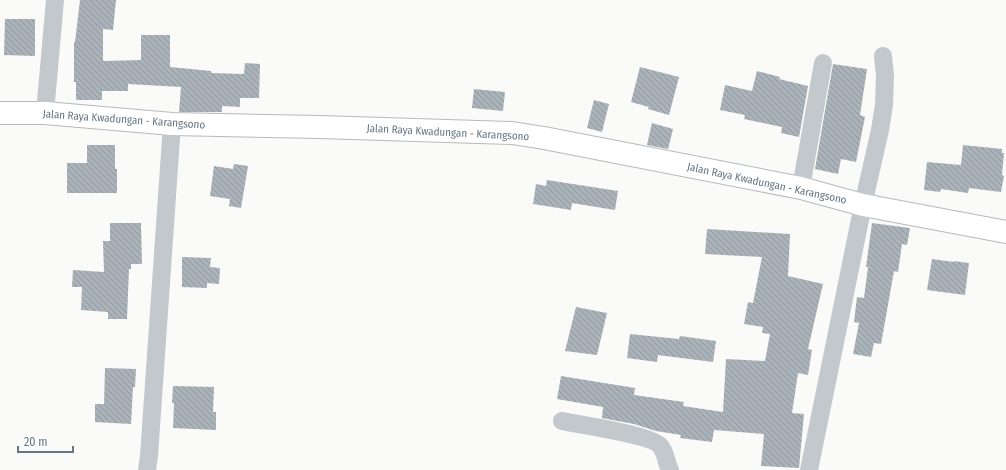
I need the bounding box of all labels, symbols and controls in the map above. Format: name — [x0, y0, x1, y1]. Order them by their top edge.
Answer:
street label: Jalan Raya Kwadungan - Karangsono — [42, 107, 206, 132]
street label: Jalan Raya Kwadungan - Karangsono — [366, 122, 530, 143]
street label: Jalan Raya Kwadungan - Karangsono — [686, 160, 848, 207]
scale bar — [18, 428, 73, 454]
text: 20 m — [24, 435, 48, 449]

